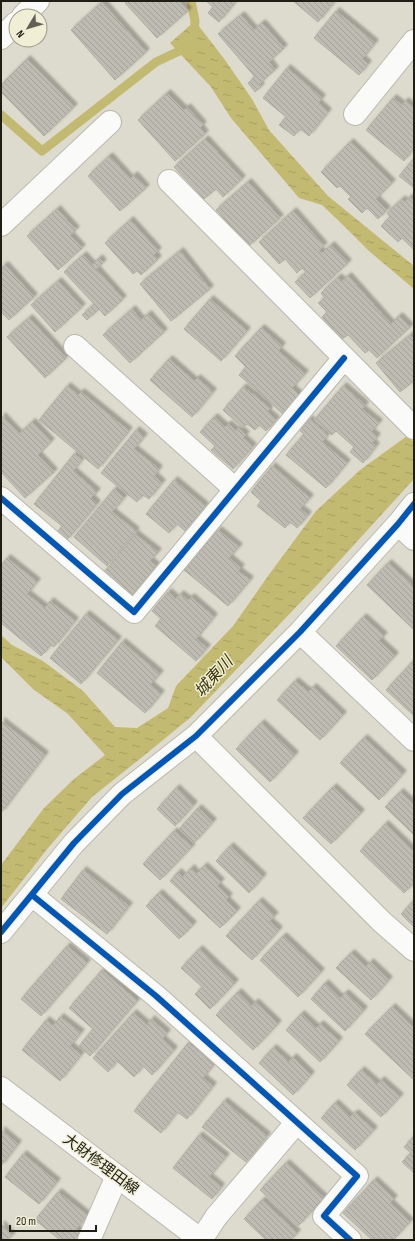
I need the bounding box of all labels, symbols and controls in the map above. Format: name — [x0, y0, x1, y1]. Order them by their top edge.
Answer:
north arrow — [8, 8, 48, 48]
text: N — [14, 27, 27, 40]
water label: 城東川 — [191, 651, 239, 701]
street label: 大財修理田線 — [59, 1130, 142, 1199]
scale bar — [10, 1207, 96, 1233]
text: 20 m — [16, 1214, 36, 1229]

